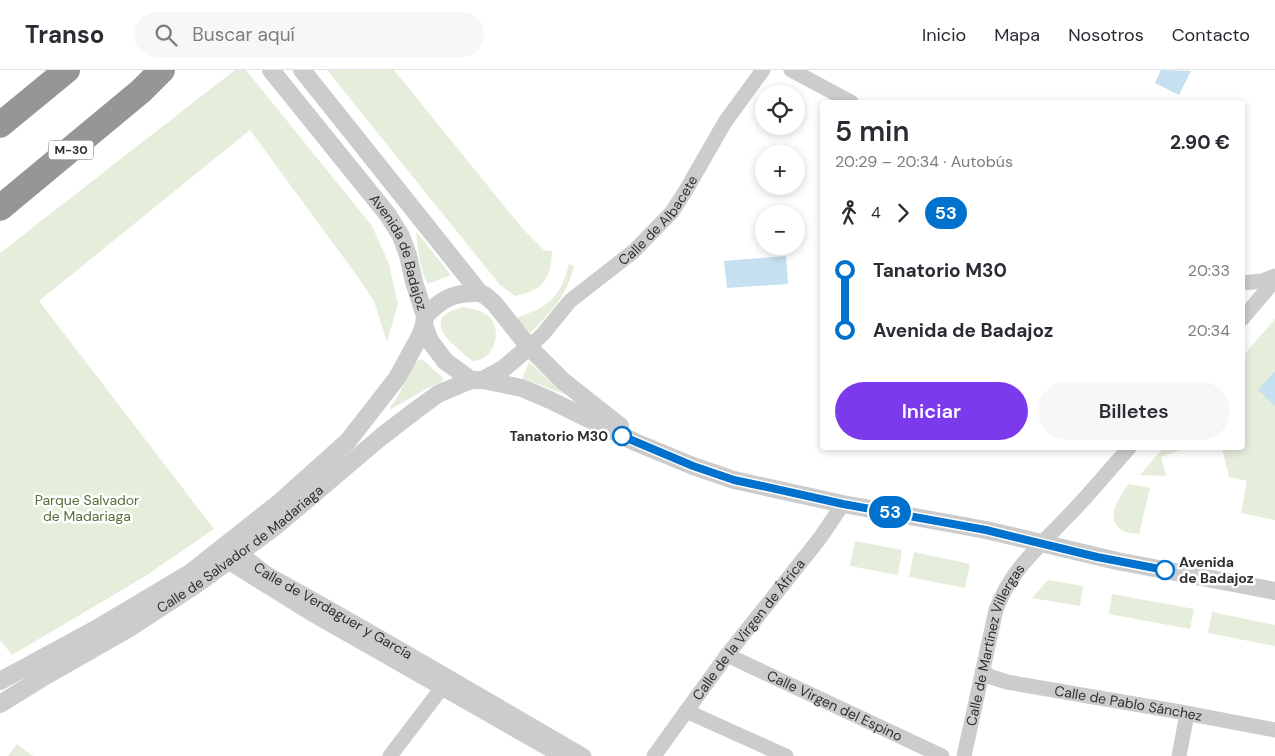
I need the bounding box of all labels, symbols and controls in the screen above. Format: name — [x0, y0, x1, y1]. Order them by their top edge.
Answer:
search box — [134, 12, 484, 57]
text: Transo — [25, 19, 104, 50]
icon: search — [152, 21, 180, 49]
text: Buscar aquí — [192, 22, 295, 47]
text: Inicio — [922, 23, 966, 47]
text: Mapa — [994, 23, 1040, 47]
text: Nosotros — [1068, 23, 1144, 47]
text: Contacto — [1172, 23, 1250, 47]
map controls — [755, 85, 805, 255]
button: locate — [755, 85, 805, 135]
text: 5 min — [835, 113, 909, 150]
text: 2.90 € — [1170, 130, 1230, 155]
road number: M-30 — [48, 140, 94, 160]
button: + — [755, 145, 805, 195]
text: 20:29 – 20:34 · Autobús — [835, 151, 1013, 172]
street label: Calle de Albacete — [614, 172, 702, 269]
street label: Avenida de Badajoz — [366, 190, 432, 313]
icon: walk — [835, 199, 863, 227]
icon: forward — [889, 199, 917, 227]
text: 53 — [935, 201, 957, 225]
text: 4 — [871, 202, 881, 223]
button: − — [755, 205, 805, 255]
text: Tanatorio M30 — [873, 258, 1007, 283]
text: 20:33 — [1188, 260, 1230, 281]
text: Avenida de Badajoz — [873, 318, 1053, 343]
text: 20:34 — [1188, 320, 1230, 341]
button: Iniciar — [835, 382, 1028, 440]
button: Billetes — [1038, 382, 1230, 440]
marker: Tanatorio M30 — [612, 426, 632, 446]
place label: Tanatorio M30 — [509, 427, 608, 445]
street label: Calle de Salvador de Madariaga — [153, 481, 327, 617]
park label: Parque Salvador de Madariaga — [35, 491, 139, 525]
line badge: 53 — [868, 496, 912, 528]
text: 53 — [879, 500, 901, 524]
place label: Avenida de Badajoz — [1179, 553, 1254, 587]
street label: Calle de la Virgen de África — [688, 555, 809, 704]
street label: Calle de Verdaguer y García — [250, 558, 416, 663]
street label: Calle de Martínez Villergas — [962, 560, 1029, 728]
marker: Avenida de Badajoz — [1155, 560, 1175, 580]
street label: Calle Virgen del Espino — [764, 666, 905, 745]
street label: Calle de Pablo Sánchez — [1053, 681, 1204, 725]

